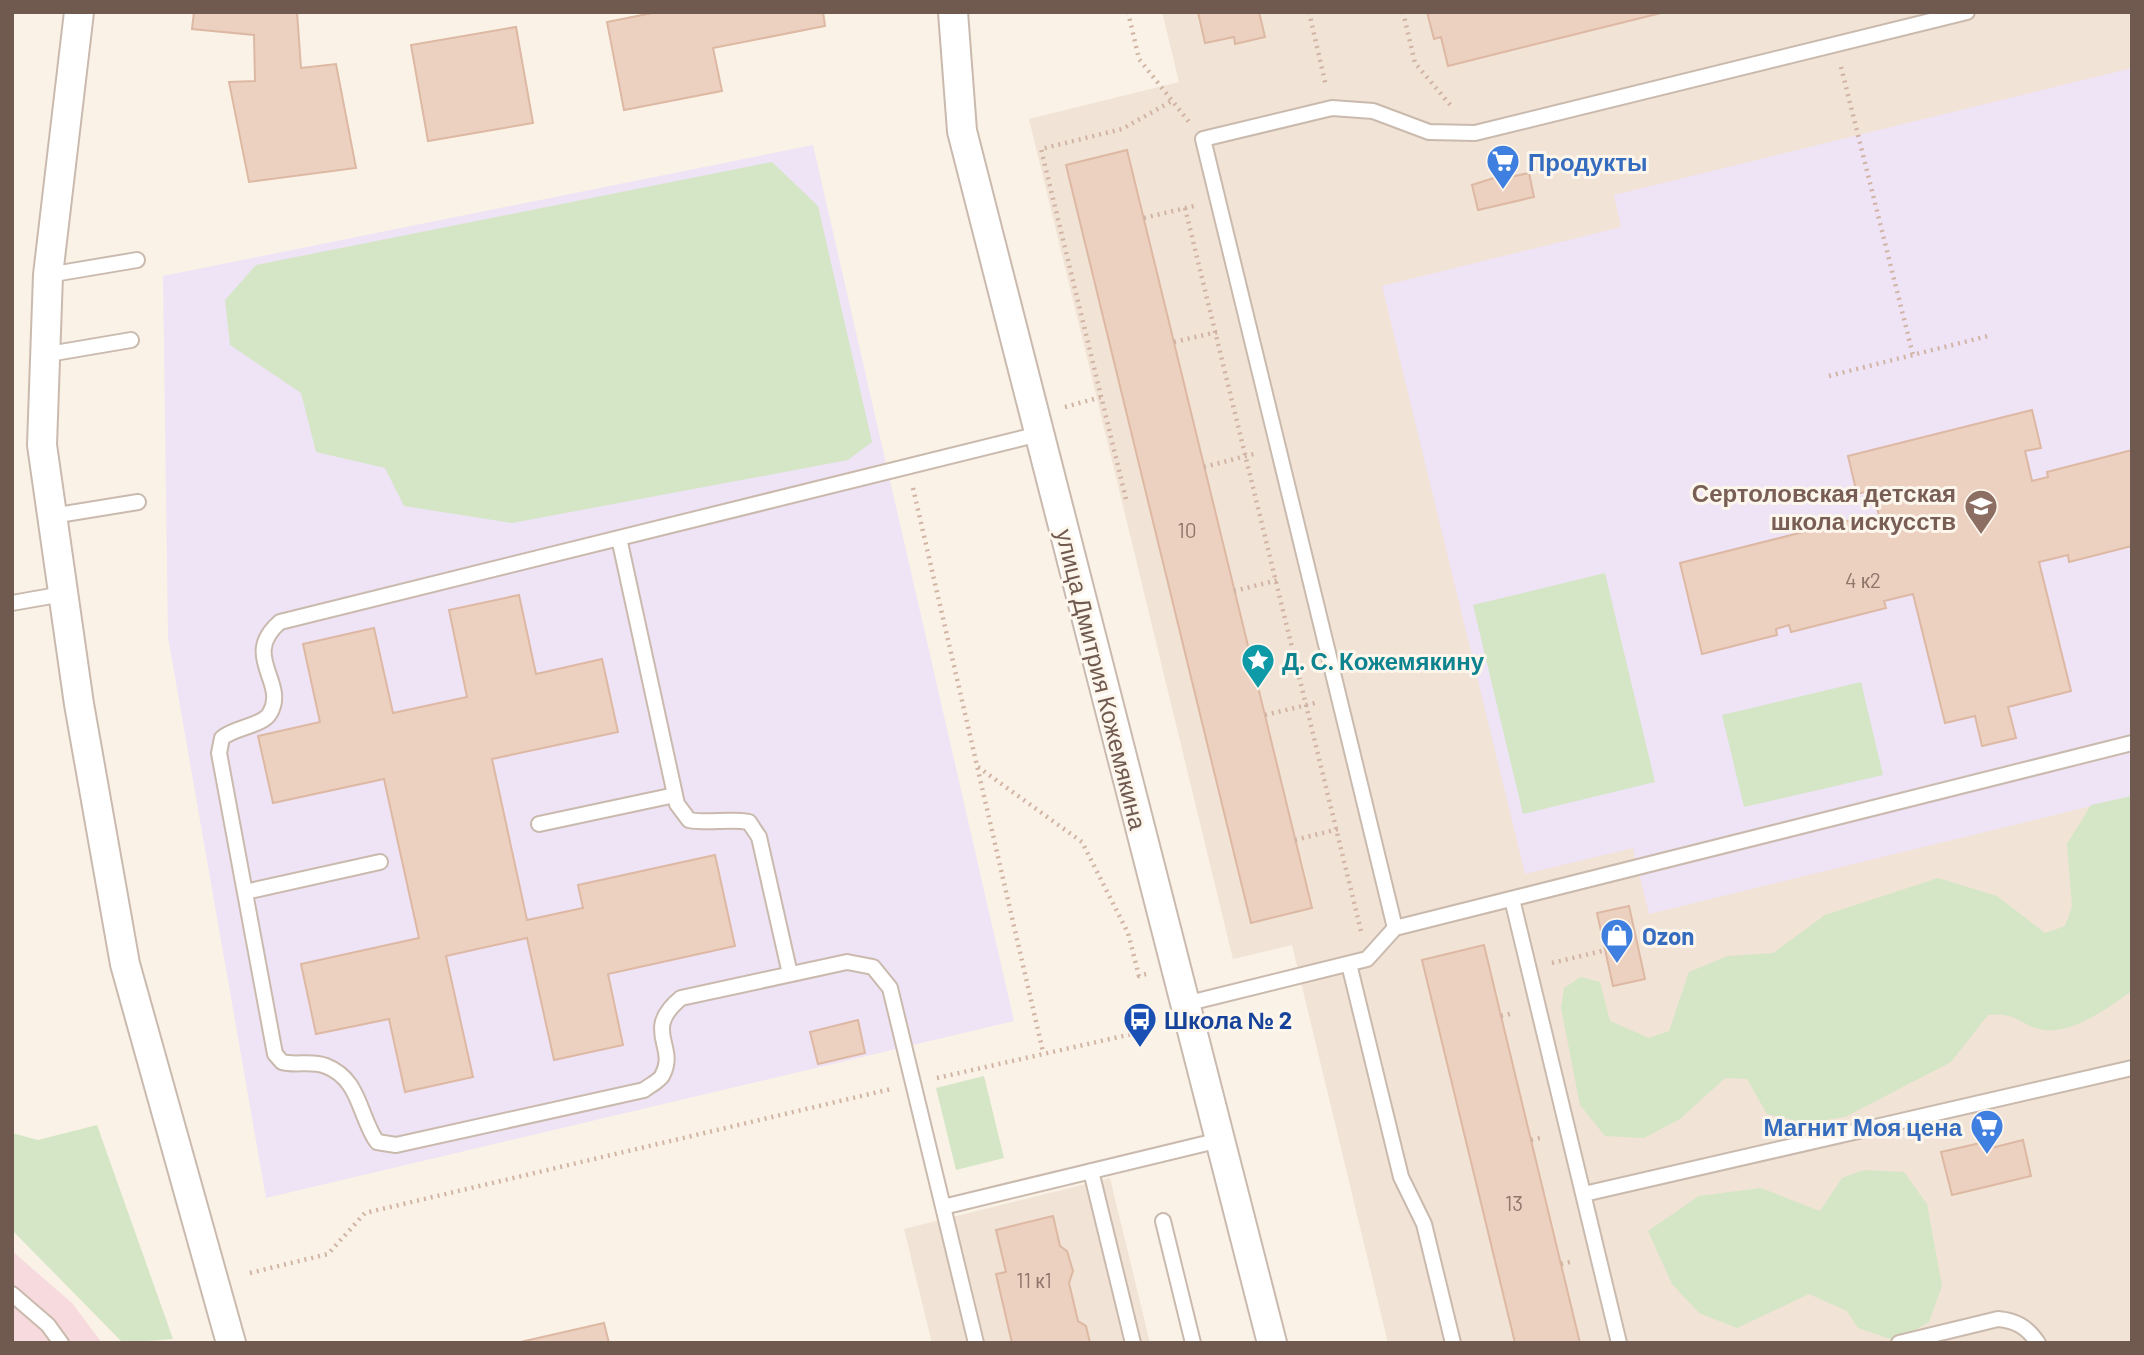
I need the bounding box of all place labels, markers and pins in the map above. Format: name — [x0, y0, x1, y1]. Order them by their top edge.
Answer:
supermarket icon: Продукты — [1484, 142, 1522, 191]
place label: Продукты — [1528, 147, 1647, 176]
place label: Сертоловская детская школа искусств — [1692, 478, 1956, 535]
school or university icon: Сертоловская детская школа искусств — [1962, 487, 2000, 536]
place icon: Д. С. Кожемякину — [1239, 641, 1277, 690]
place label: Д. С. Кожемякину — [1282, 646, 1485, 675]
shop icon: Ozon — [1598, 916, 1636, 965]
place label: Ozon — [1642, 921, 1694, 950]
bus stop icon: Школа № 2 — [1121, 1000, 1159, 1049]
place label: Школа № 2 — [1164, 1005, 1292, 1034]
supermarket icon: Магнит Моя цена — [1968, 1107, 2006, 1156]
place label: Магнит Моя цена — [1763, 1112, 1963, 1141]

